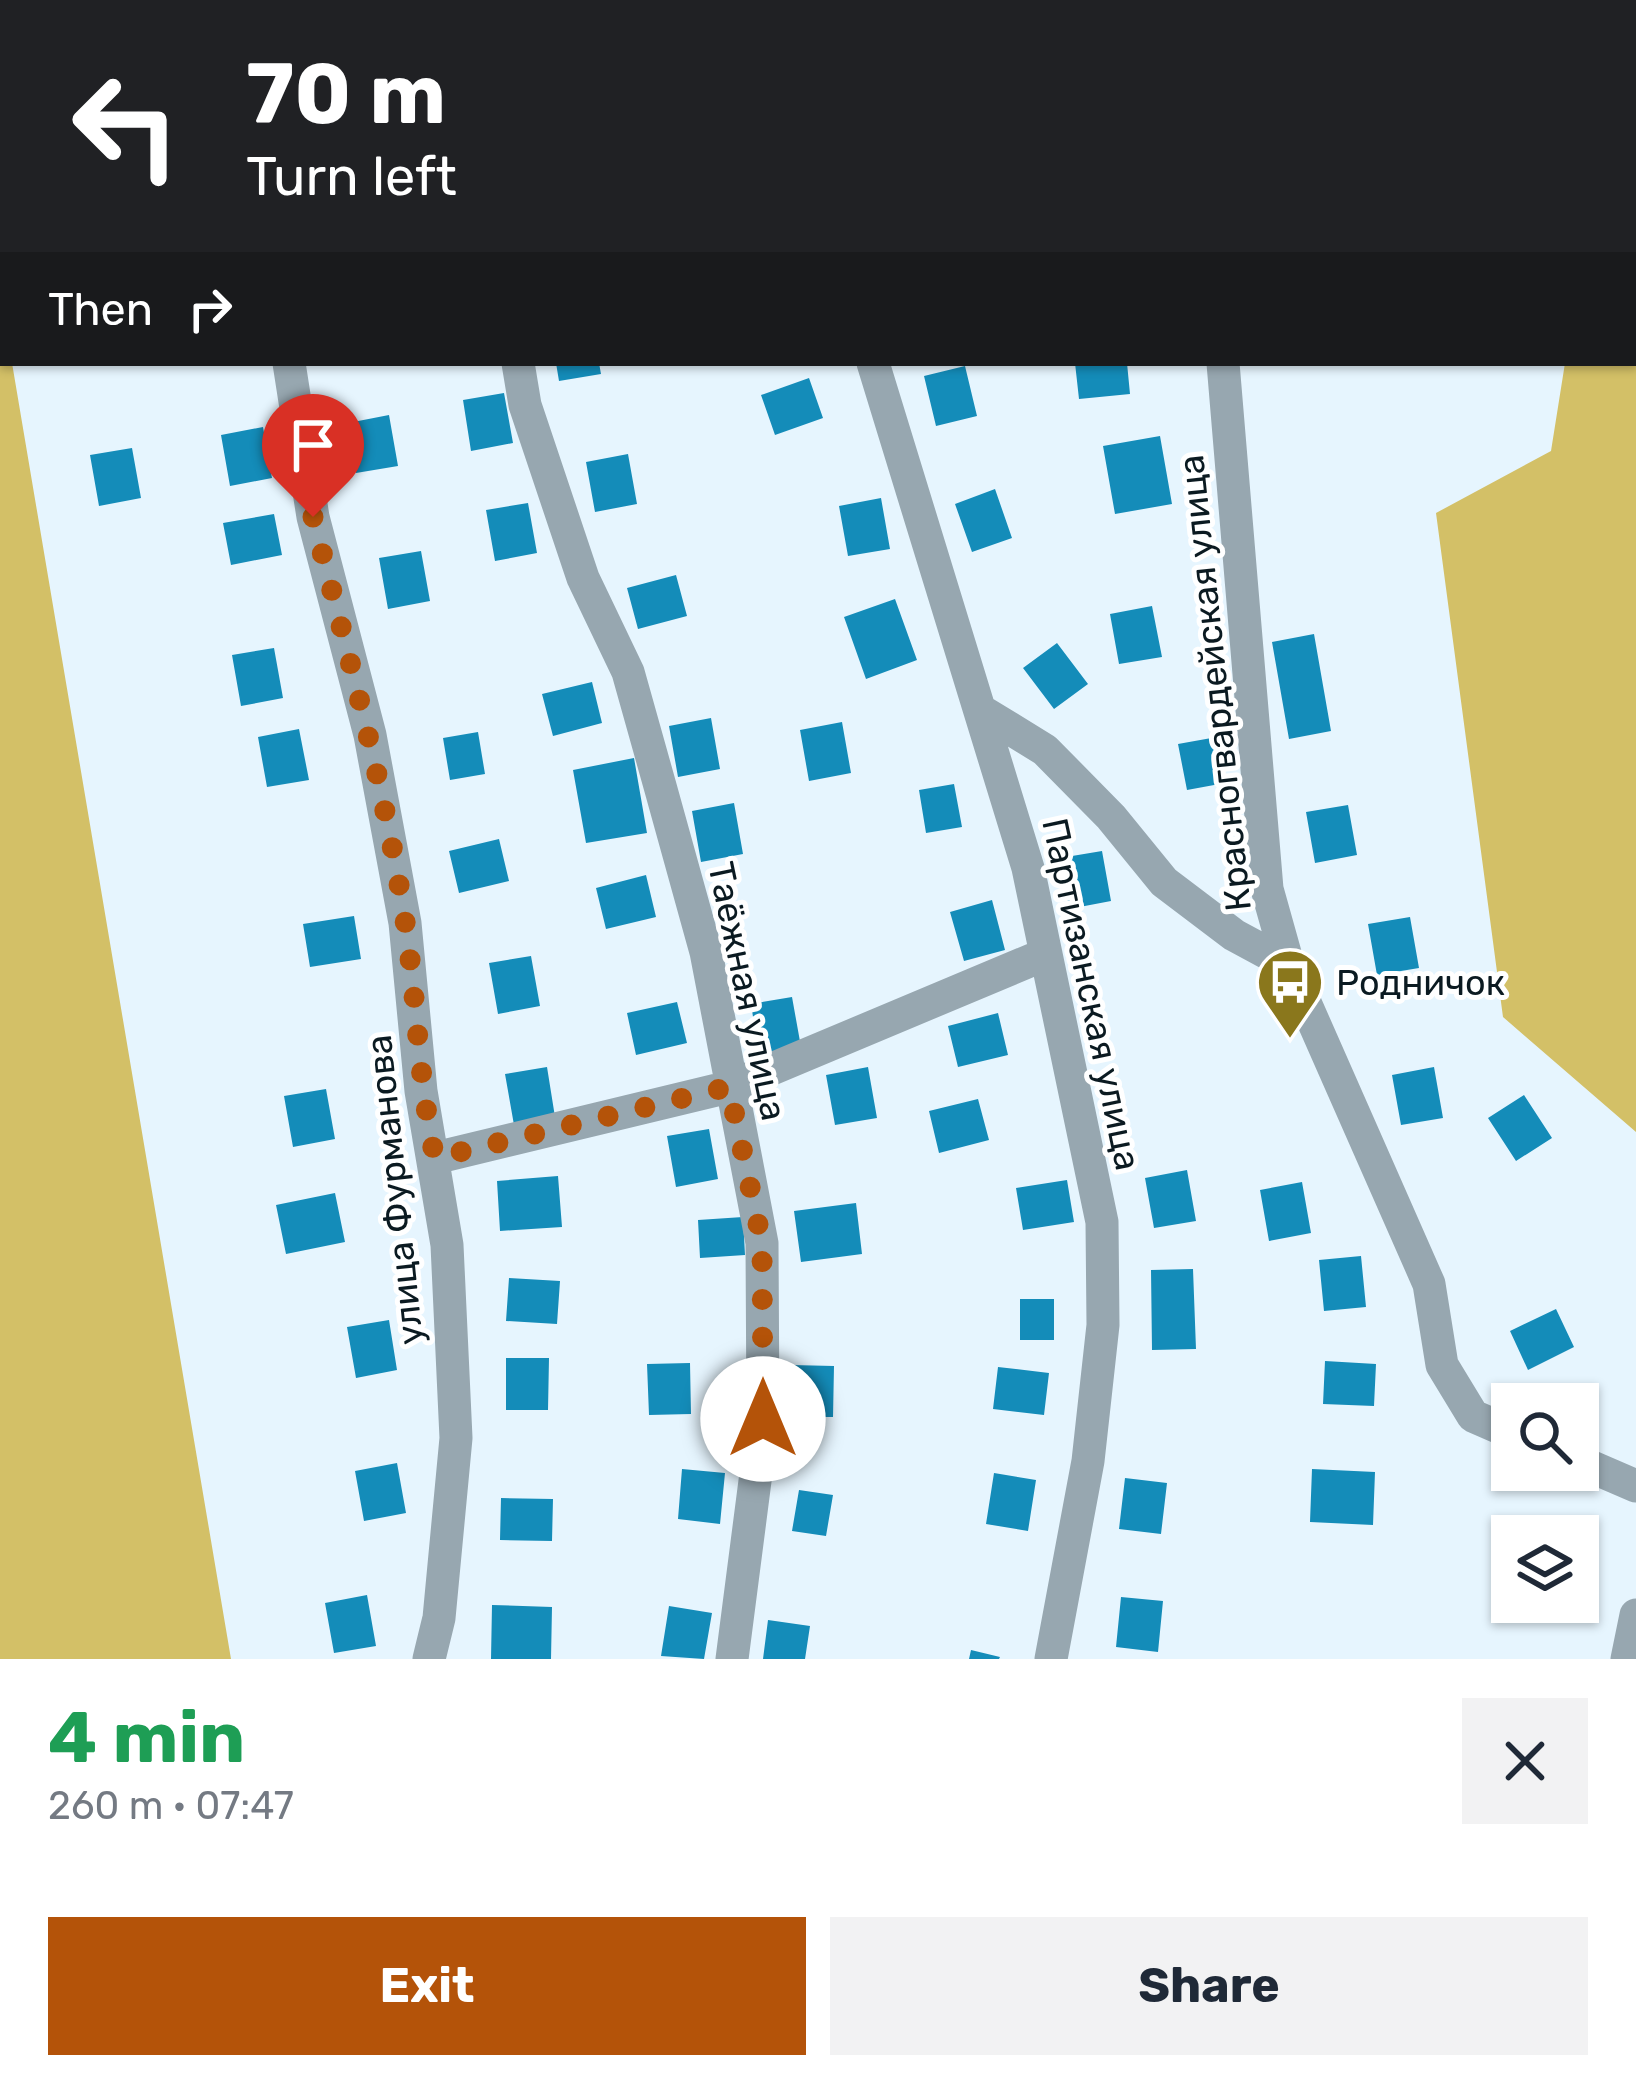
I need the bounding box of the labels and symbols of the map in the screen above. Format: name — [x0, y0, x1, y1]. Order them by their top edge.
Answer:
pin — [262, 394, 364, 517]
street label: Красногвардейская улица — [1169, 453, 1260, 913]
street label: Партизанская улица — [1033, 814, 1150, 1174]
street label: Таёжная улица — [699, 858, 796, 1124]
bus stop icon: Родничок — [1255, 947, 1325, 1041]
place label: Родничок — [1336, 961, 1505, 1004]
street label: улица Фурманова — [357, 1033, 432, 1347]
position arrow — [700, 1356, 826, 1482]

